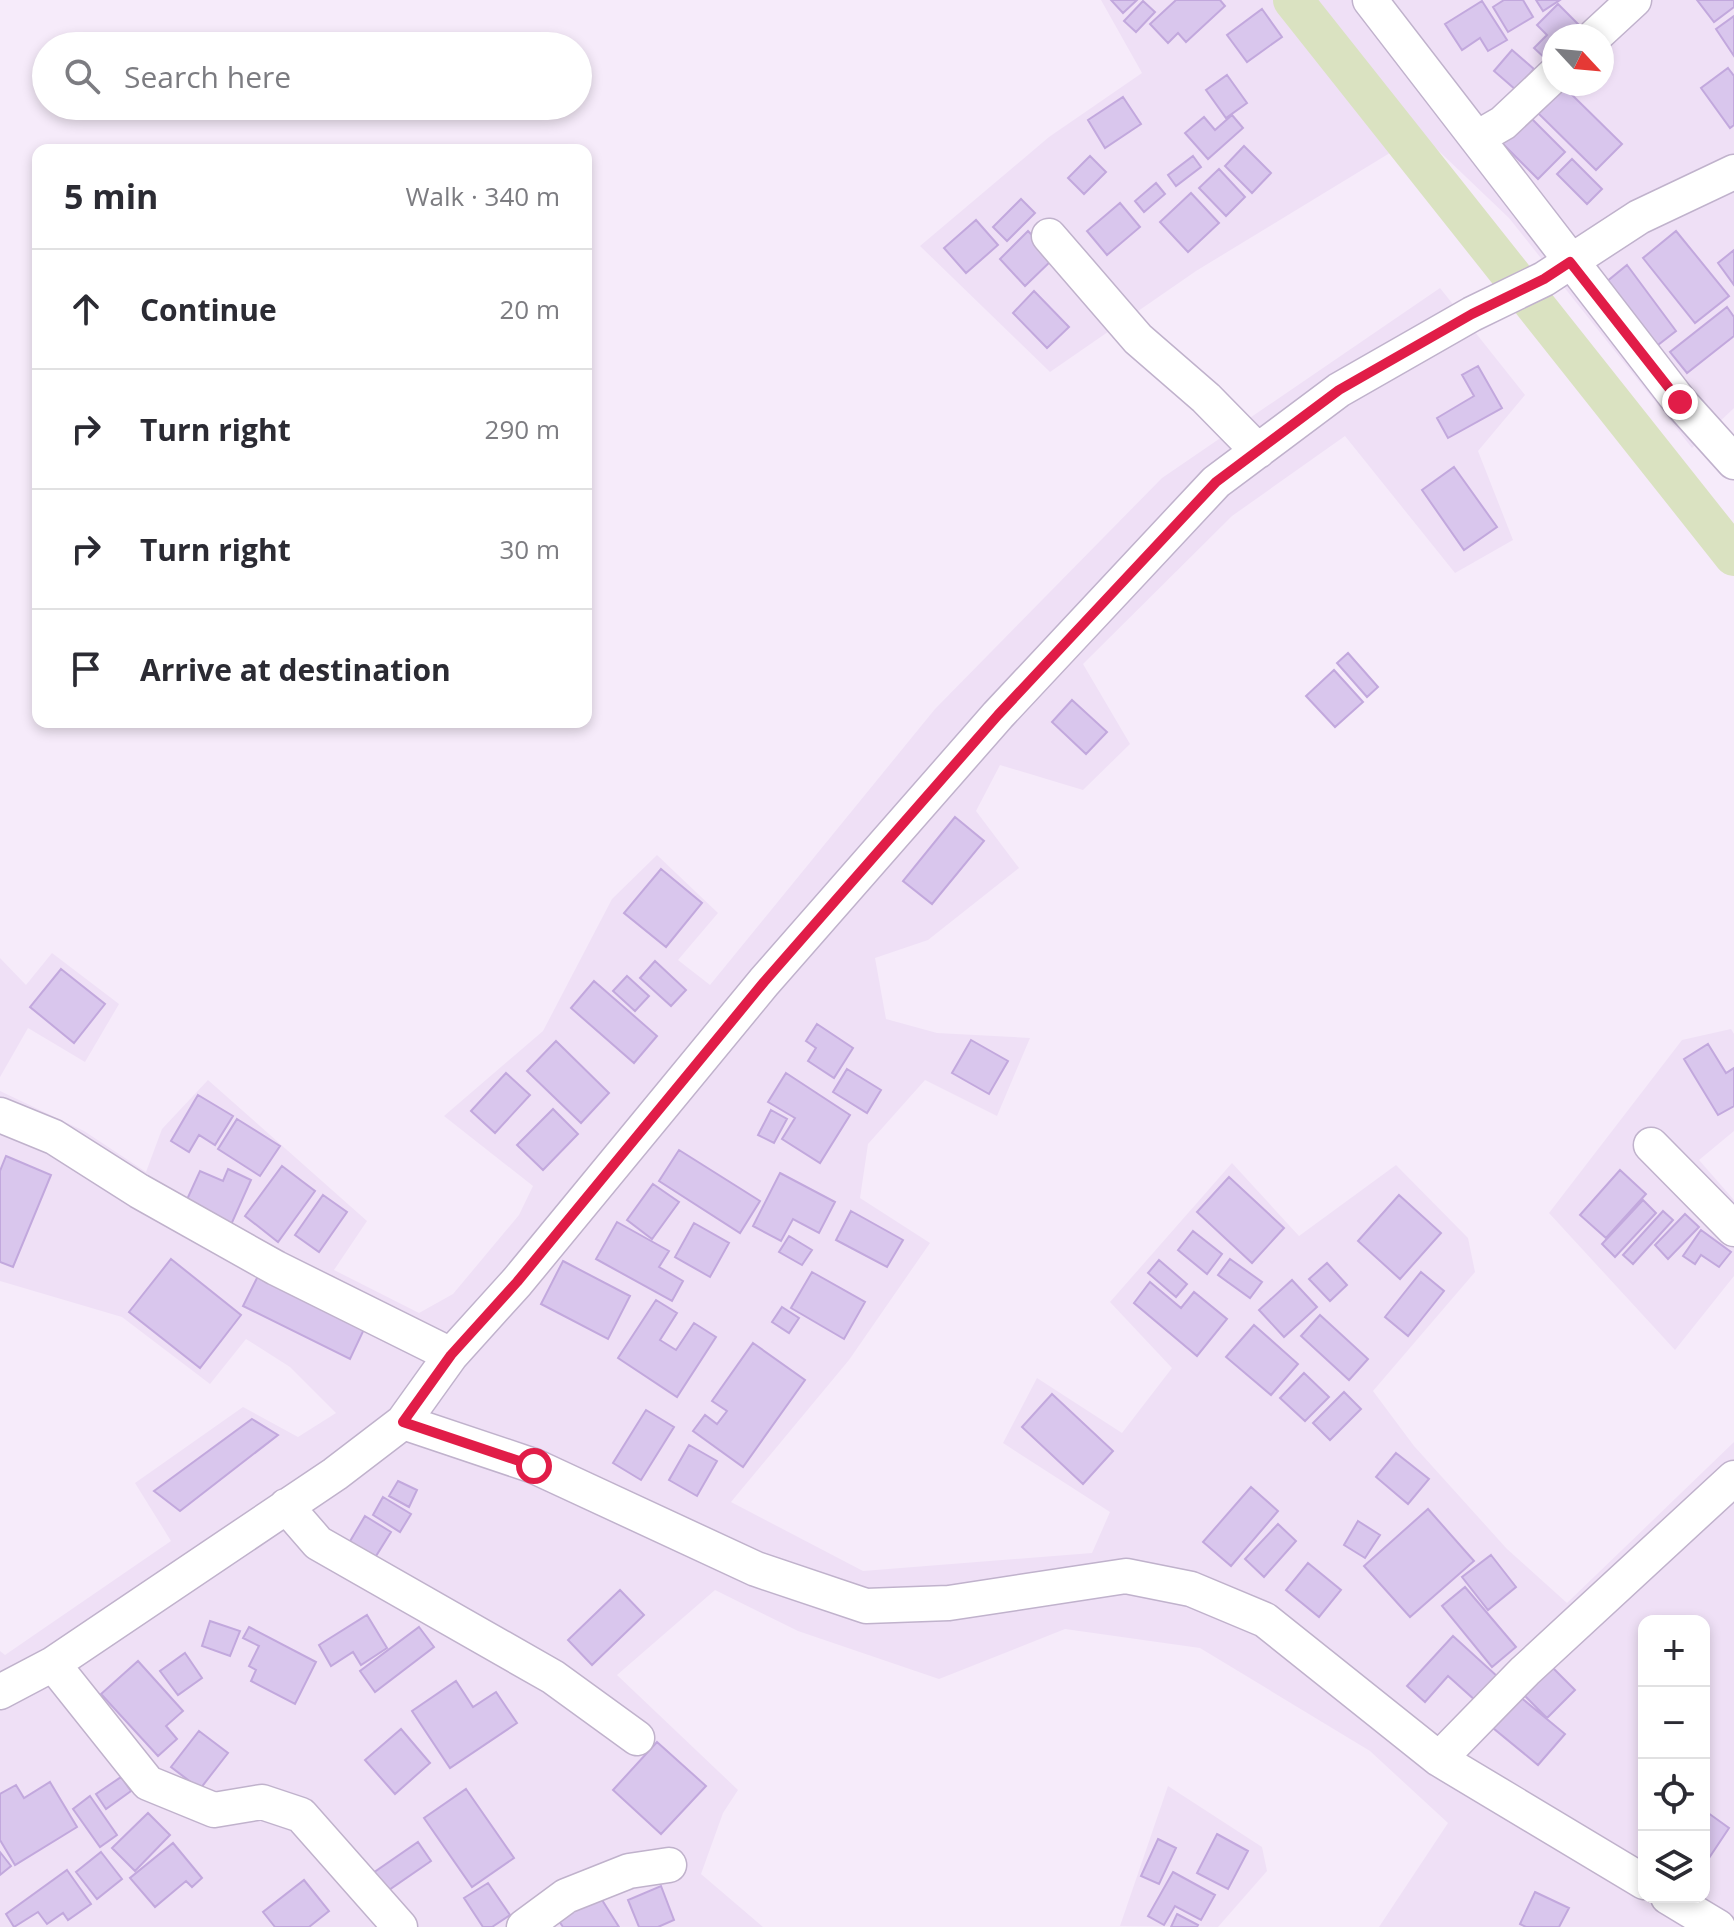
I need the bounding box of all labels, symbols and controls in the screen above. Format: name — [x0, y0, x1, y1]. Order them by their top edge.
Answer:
north arrow — [1542, 24, 1614, 96]
search box — [32, 32, 592, 120]
icon: search — [60, 54, 104, 98]
text: Search here — [124, 56, 291, 97]
text: 5 min — [64, 173, 158, 219]
text: Walk · 340 m — [406, 178, 560, 214]
icon: ahead — [64, 287, 108, 331]
text: Continue — [140, 289, 277, 330]
text: 20 m — [499, 291, 560, 327]
route end — [1662, 384, 1698, 420]
icon: right — [64, 407, 108, 451]
text: Turn right — [140, 409, 291, 450]
text: 290 m — [485, 411, 560, 447]
icon: right — [64, 527, 108, 571]
text: Turn right — [140, 529, 291, 570]
text: 30 m — [499, 531, 560, 567]
icon: arrive — [64, 647, 108, 691]
text: Arrive at destination — [140, 649, 451, 690]
route start — [516, 1448, 552, 1484]
map controls — [1638, 1615, 1710, 1903]
button: + — [1638, 1615, 1710, 1687]
button: − — [1638, 1687, 1710, 1759]
button: locate — [1638, 1759, 1710, 1831]
button: layers — [1638, 1831, 1710, 1903]

